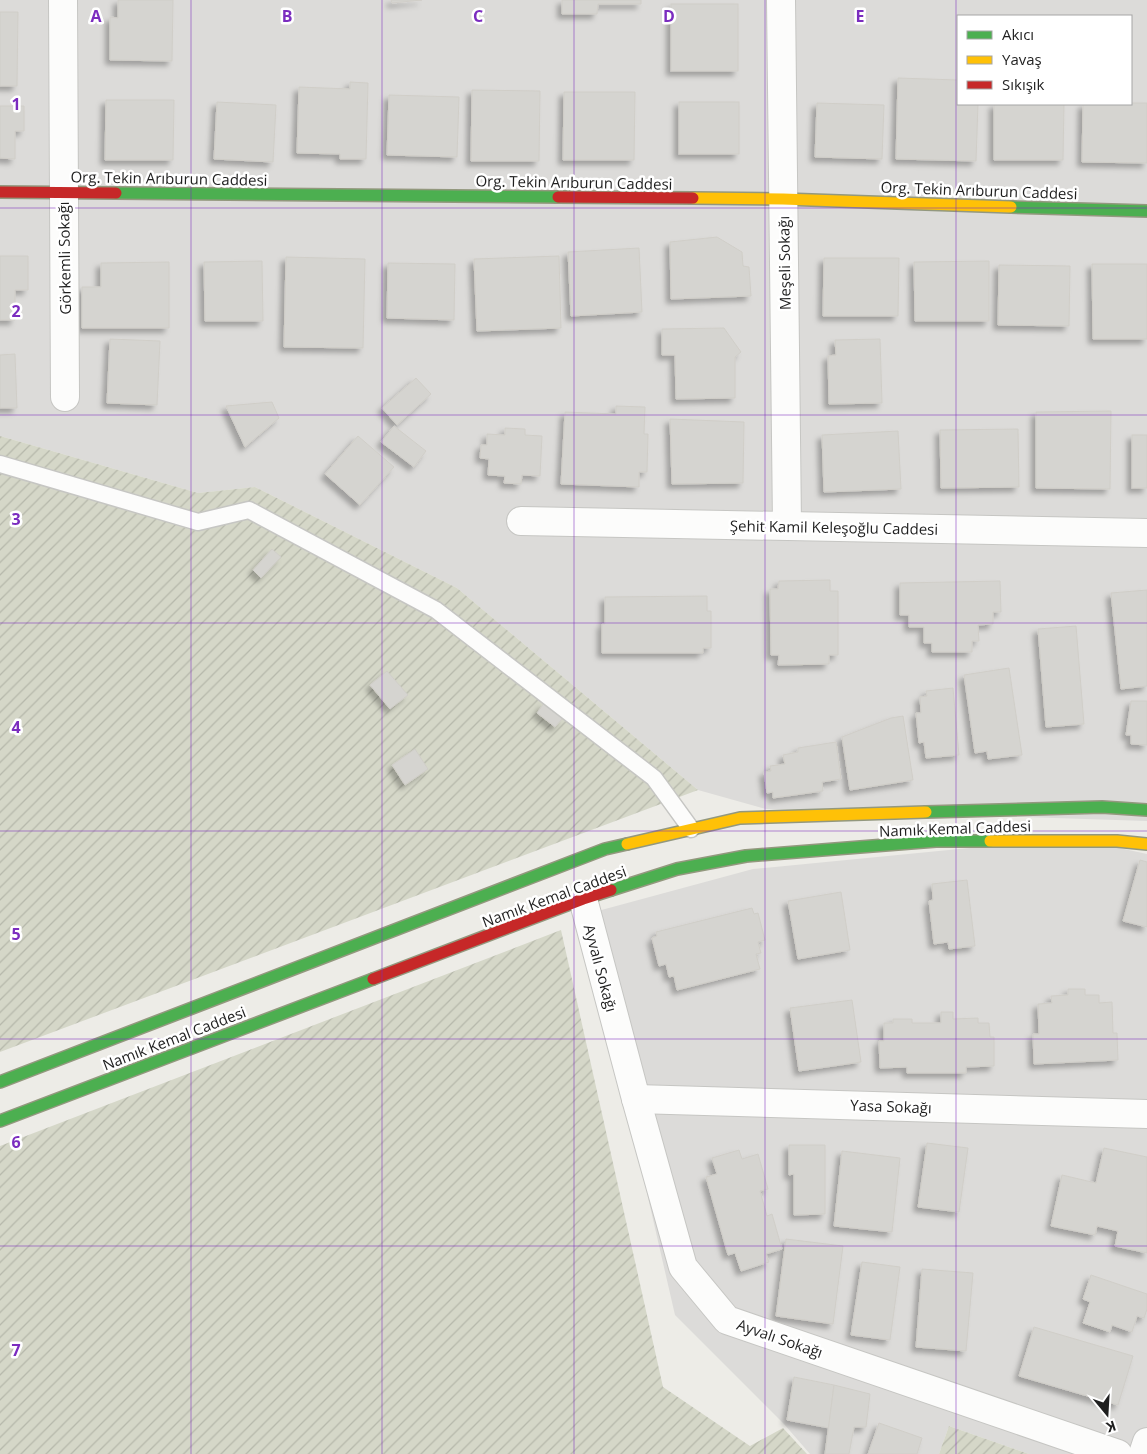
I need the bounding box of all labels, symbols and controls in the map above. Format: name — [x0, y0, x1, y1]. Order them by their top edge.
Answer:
text: A — [90, 5, 102, 27]
text: B — [282, 5, 292, 27]
text: C — [473, 5, 483, 27]
text: D — [663, 5, 675, 27]
text: E — [856, 5, 865, 27]
legend — [957, 15, 1132, 105]
text: Akıcı — [1002, 24, 1034, 44]
text: Yavaş — [1002, 49, 1042, 69]
text: Sıkışık — [1002, 74, 1045, 94]
text: 1 — [11, 93, 21, 115]
street label: Org. Tekin Arıburun Caddesi — [70, 166, 268, 190]
street label: Org. Tekin Arıburun Caddesi — [475, 170, 673, 194]
street label: Org. Tekin Arıburun Caddesi — [880, 177, 1078, 203]
street label: Görkemli Sokağı — [53, 201, 75, 315]
street label: Meşeli Sokağı — [773, 216, 795, 310]
text: 2 — [11, 300, 21, 322]
text: 3 — [11, 508, 21, 530]
street label: Şehit Kamil Keleşoğlu Caddesi — [730, 515, 938, 539]
text: 4 — [11, 716, 21, 738]
street label: Namık Kemal Caddesi — [879, 815, 1031, 841]
street label: Namık Kemal Caddesi — [479, 861, 629, 931]
street label: Ayvalı Sokağı — [580, 922, 622, 1014]
text: 5 — [11, 923, 21, 945]
street label: Namık Kemal Caddesi — [99, 1001, 249, 1075]
street label: Yasa Sokağı — [850, 1095, 932, 1117]
text: 6 — [11, 1131, 21, 1153]
street label: Ayvalı Sokağı — [734, 1314, 826, 1362]
text: 7 — [11, 1339, 21, 1361]
north arrow — [1082, 1389, 1132, 1439]
text: K — [1103, 1416, 1119, 1438]

